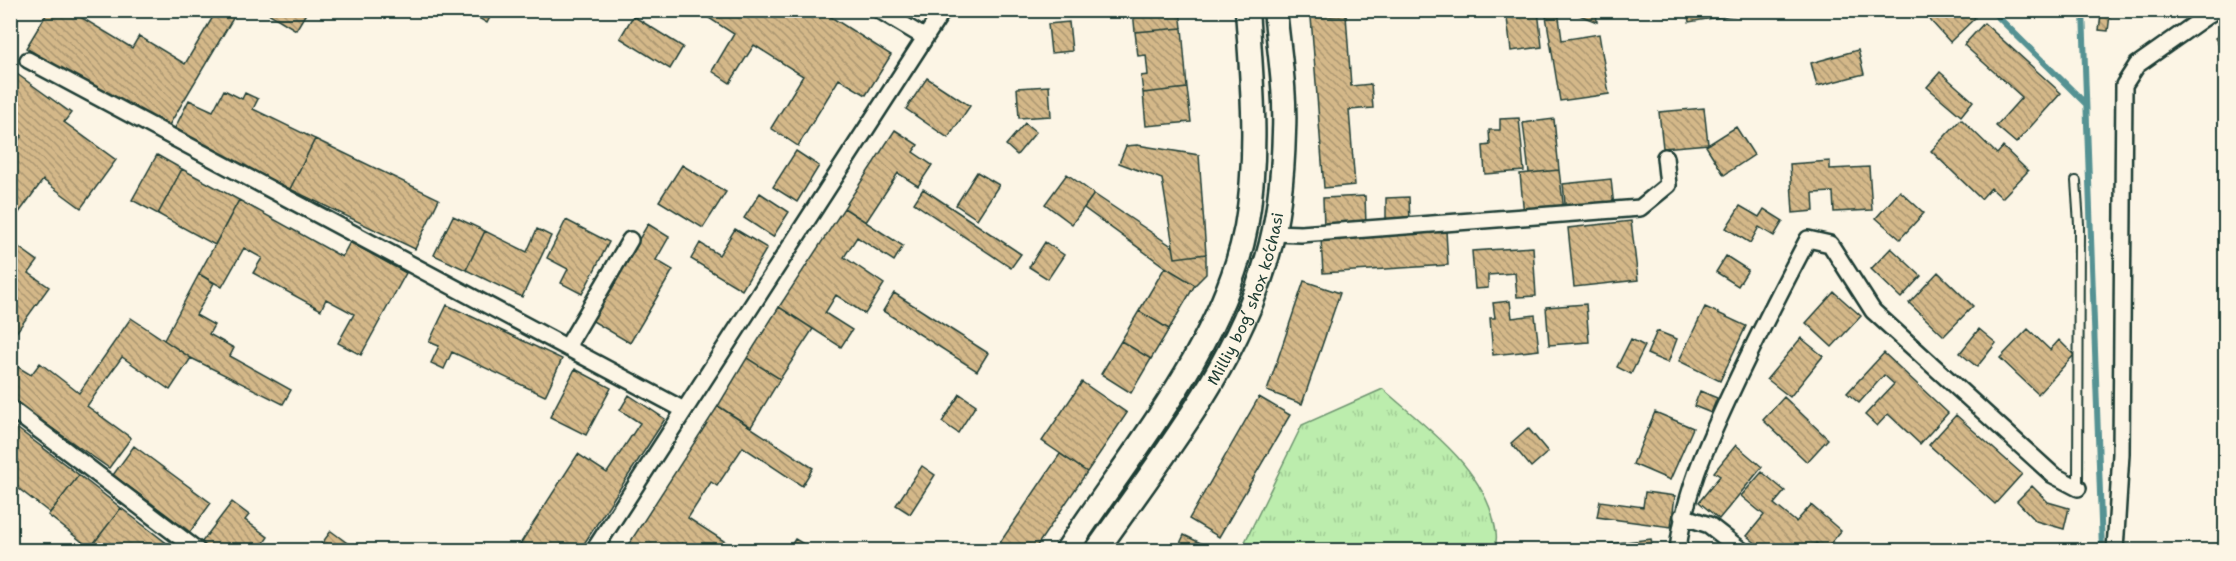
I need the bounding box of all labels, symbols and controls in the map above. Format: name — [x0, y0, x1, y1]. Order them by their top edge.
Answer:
street label: Milliy bog‘ shox ko‘chasi — [1202, 211, 1288, 389]

